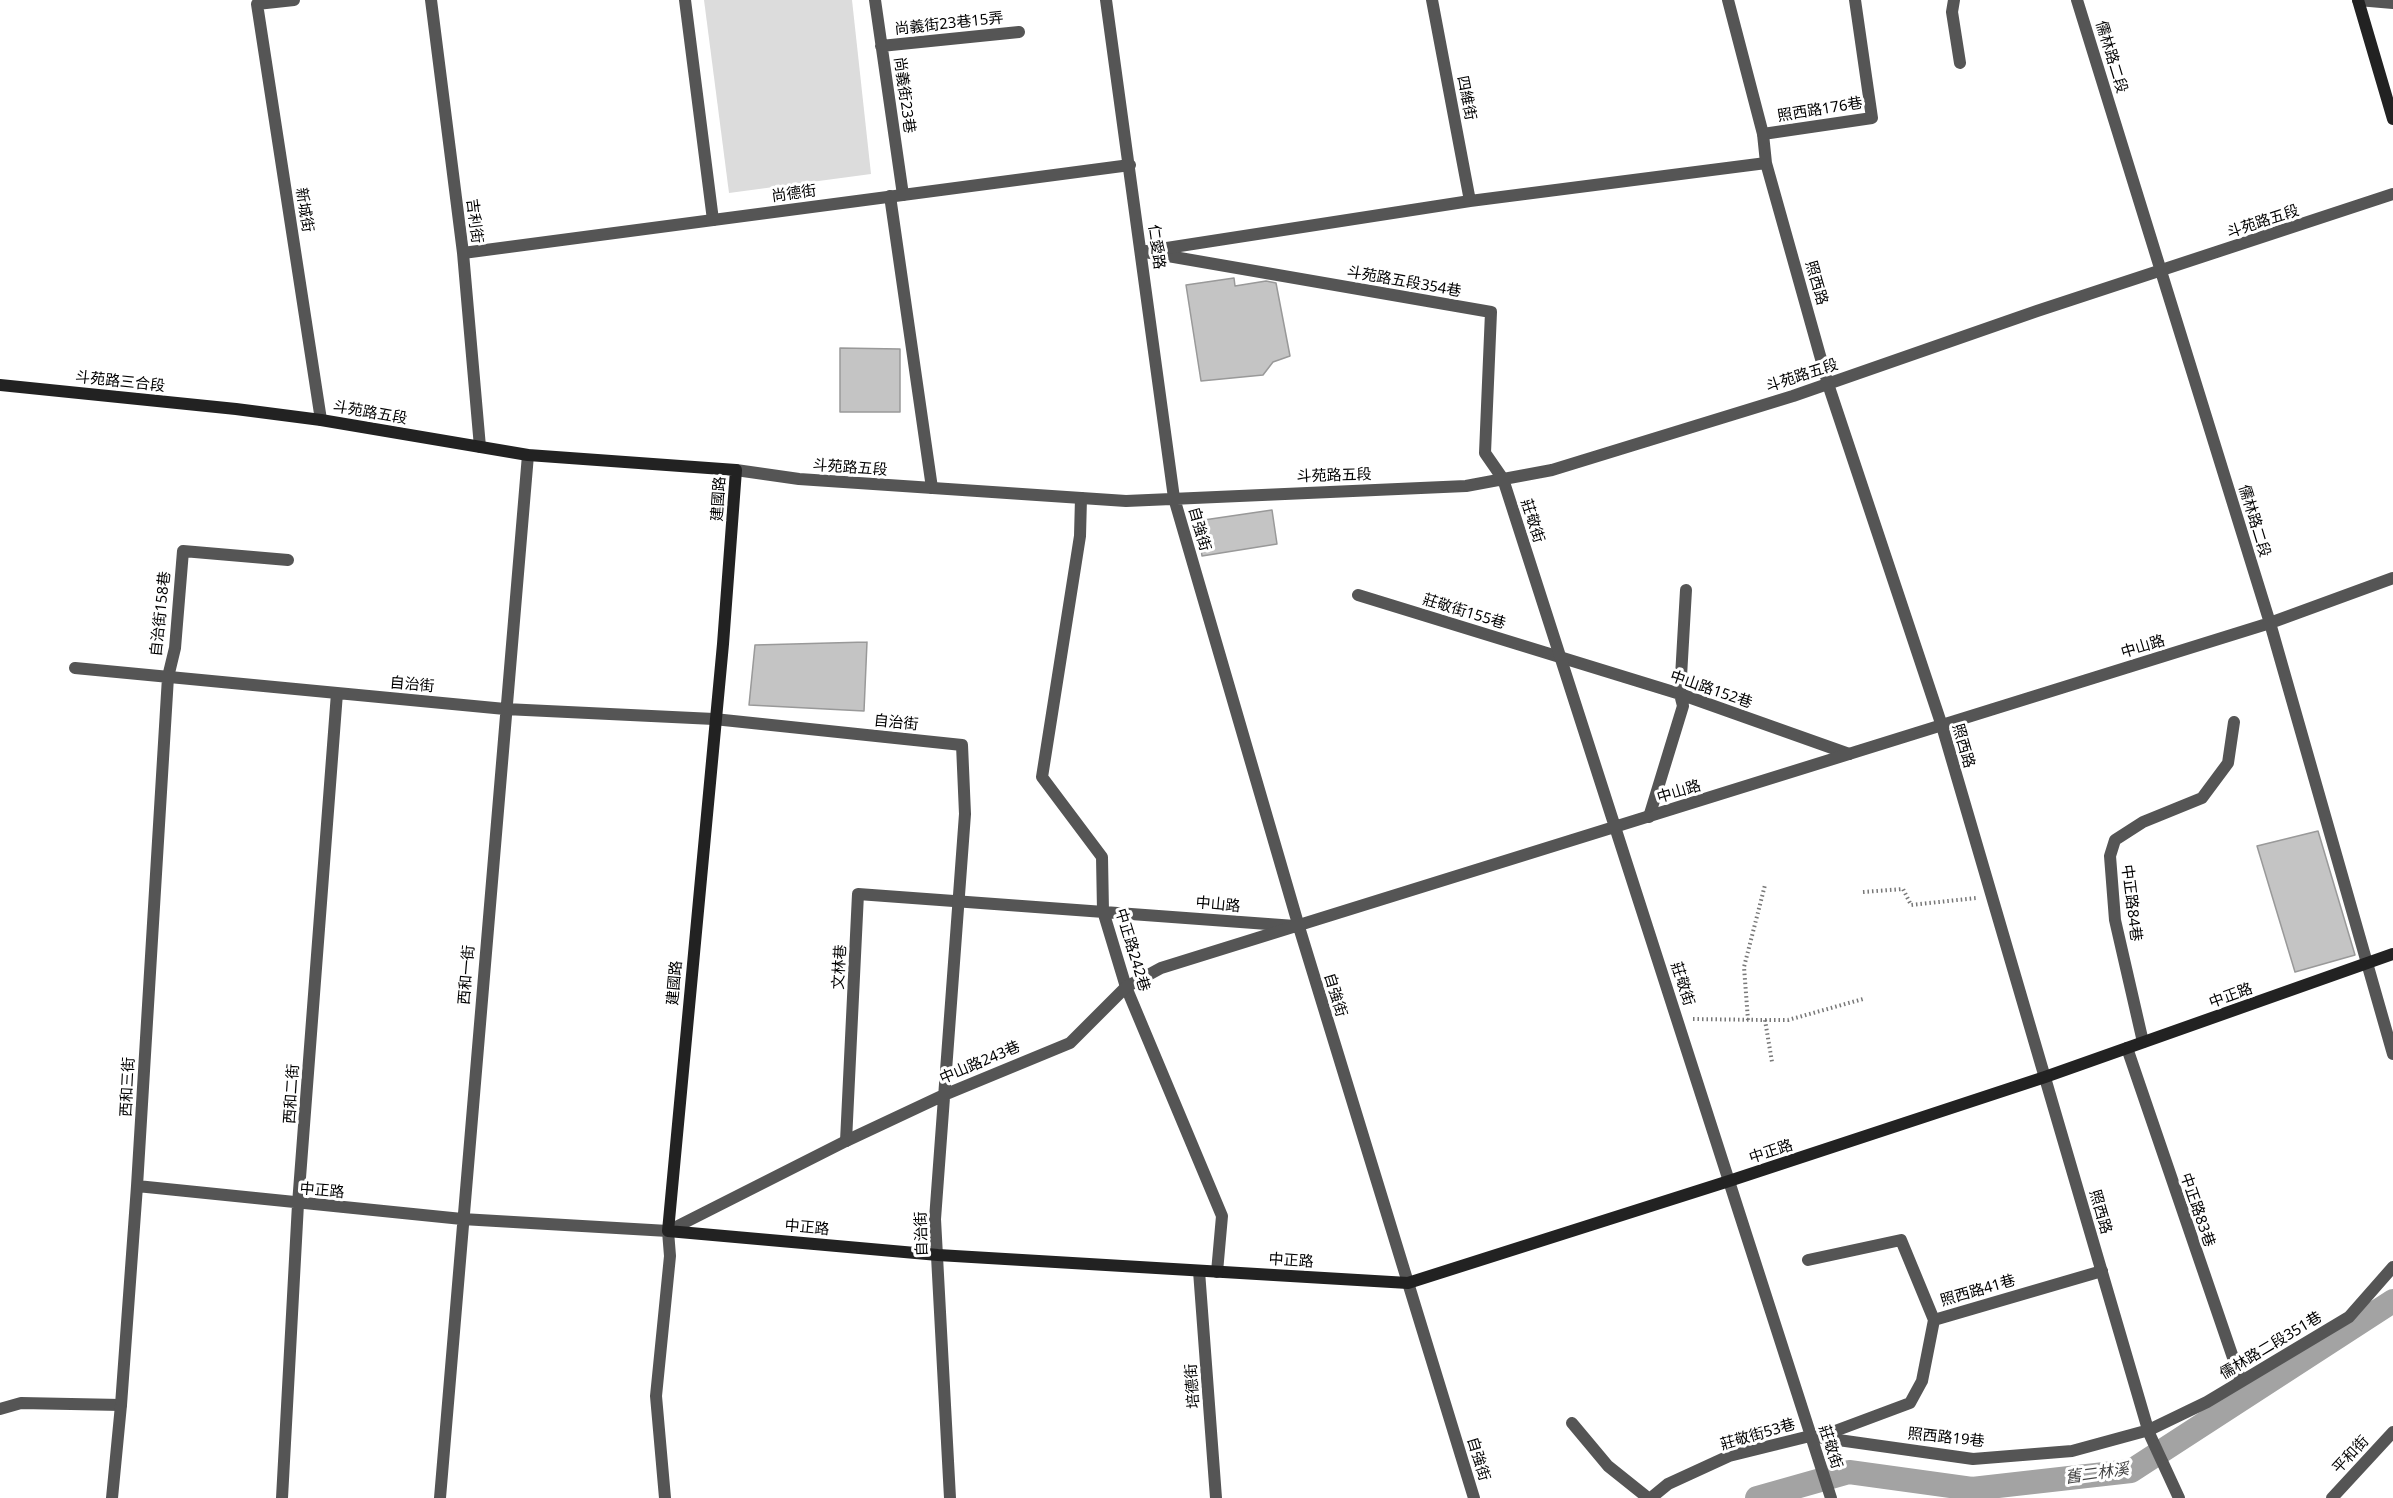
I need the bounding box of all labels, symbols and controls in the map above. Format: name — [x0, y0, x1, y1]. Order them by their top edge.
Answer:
street label: 尚義街23巷15弄 — [894, 9, 1004, 39]
street label: 儒林路二段 — [2091, 19, 2131, 95]
street label: 尚義街23巷 — [890, 56, 918, 134]
street label: 四維街 — [1453, 74, 1479, 122]
street label: 照西路176巷 — [1776, 94, 1864, 126]
street label: 尚德街 — [770, 182, 818, 206]
street label: 新城街 — [292, 186, 316, 234]
street label: 吉利街 — [462, 198, 486, 244]
street label: 斗苑路五段 — [2225, 202, 2301, 242]
street label: 仁愛路 — [1144, 223, 1168, 271]
street label: 照西路 — [1801, 259, 1831, 307]
street label: 斗苑路五段354巷 — [1345, 263, 1463, 301]
street label: 斗苑路五段 — [1764, 356, 1840, 396]
street label: 斗苑路三合段 — [74, 368, 166, 396]
street label: 斗苑路五段 — [332, 398, 408, 428]
street label: 斗苑路五段 — [812, 456, 888, 480]
street label: 斗苑路五段 — [1296, 466, 1372, 486]
street label: 建國路 — [708, 476, 730, 522]
street label: 儒林路二段 — [2234, 483, 2274, 559]
street label: 莊敬街 — [1516, 497, 1548, 545]
street label: 自強街 — [1184, 505, 1214, 553]
street label: 自治街158巷 — [148, 570, 174, 658]
street label: 莊敬街155巷 — [1420, 591, 1508, 633]
street label: 中山路 — [2119, 632, 2167, 662]
street label: 中山路152巷 — [1668, 668, 1754, 712]
street label: 自治街 — [389, 674, 435, 696]
street label: 自治街 — [873, 712, 919, 734]
street label: 照西路 — [1948, 722, 1978, 770]
street label: 中山路 — [1655, 777, 1703, 807]
street label: 中正路84巷 — [2117, 864, 2145, 942]
street label: 中山路 — [1195, 894, 1241, 916]
street label: 中正路242巷 — [1111, 906, 1153, 994]
street label: 西和一街 — [455, 944, 479, 1006]
street label: 文林巷 — [830, 944, 850, 990]
street label: 建國路 — [664, 960, 686, 1006]
street label: 莊敬街 — [1666, 960, 1698, 1008]
street label: 自強街 — [1320, 971, 1350, 1019]
street label: 中正路 — [2207, 980, 2255, 1012]
street label: 中山路243巷 — [937, 1038, 1023, 1088]
street label: 西和三街 — [117, 1057, 139, 1117]
street label: 西和二街 — [281, 1063, 303, 1125]
street label: 中正路 — [1747, 1136, 1795, 1168]
street label: 中正路83巷 — [2176, 1171, 2218, 1249]
street label: 中正路 — [299, 1180, 345, 1202]
street label: 照西路 — [2085, 1188, 2115, 1236]
street label: 自治街 — [912, 1211, 932, 1257]
street label: 中正路 — [784, 1217, 830, 1239]
street label: 中正路 — [1268, 1250, 1314, 1272]
street label: 照西路41巷 — [1938, 1272, 2018, 1310]
street label: 儒林路二段351巷 — [2217, 1308, 2325, 1384]
street label: 培德街 — [1182, 1363, 1204, 1409]
street label: 莊敬街53巷 — [1718, 1416, 1798, 1454]
street label: 莊敬街 — [1814, 1423, 1846, 1471]
street label: 照西路19巷 — [1907, 1425, 1985, 1451]
street label: 平和街 — [2329, 1432, 2373, 1478]
street label: 自強街 — [1463, 1435, 1493, 1483]
water label: 舊二林溪 — [2064, 1460, 2130, 1488]

